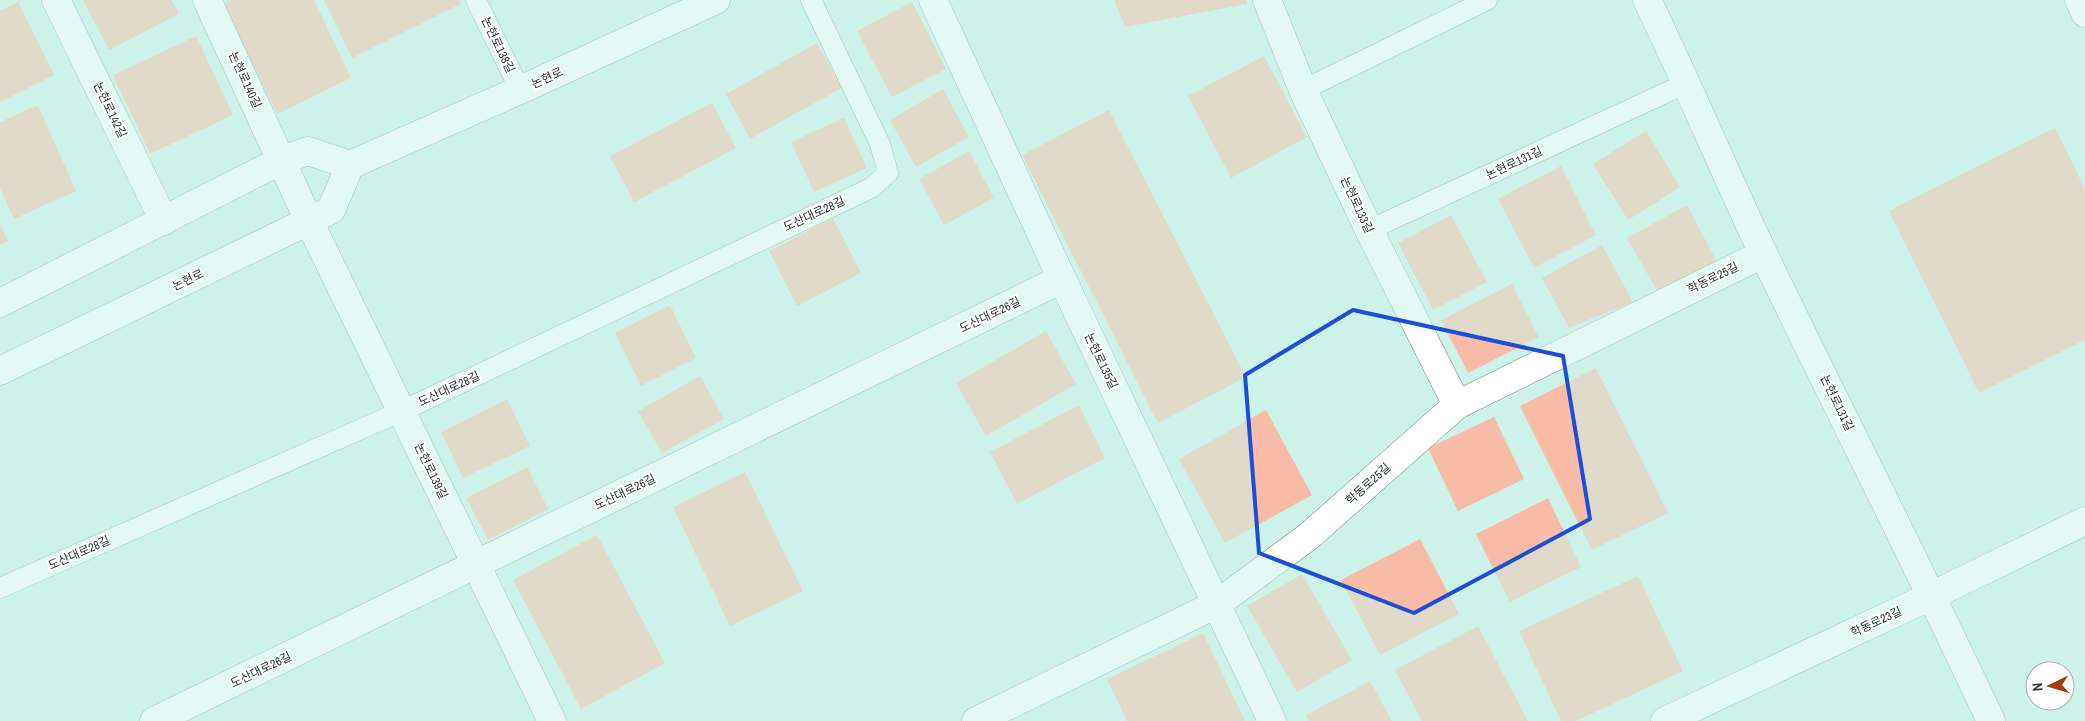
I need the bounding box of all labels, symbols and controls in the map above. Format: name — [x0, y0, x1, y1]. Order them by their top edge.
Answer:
street label: 논현로138길 — [478, 14, 518, 76]
street label: 논현로140길 — [225, 49, 265, 111]
street label: 논현로 — [529, 64, 565, 92]
street label: 논현로142길 — [90, 79, 130, 141]
street label: 논현로131길 — [1483, 143, 1545, 183]
street label: 논현로133길 — [1337, 174, 1377, 236]
street label: 도산대로28길 — [781, 193, 847, 235]
street label: 학동로25길 — [1685, 259, 1741, 297]
street label: 논현로 — [170, 266, 206, 294]
street label: 도산대로26길 — [957, 293, 1023, 337]
street label: 논현로135길 — [1081, 330, 1121, 392]
street label: 도산대로28길 — [416, 368, 482, 410]
street label: 논현로131길 — [1817, 372, 1857, 434]
street label: 논현로139길 — [411, 440, 451, 502]
street label: 학동로25길 — [1342, 460, 1394, 508]
street label: 도산대로26길 — [592, 470, 658, 514]
street label: 도산대로28길 — [46, 532, 112, 574]
street label: 학동로23길 — [1848, 603, 1904, 641]
street label: 도산대로26길 — [228, 648, 294, 692]
north arrow — [2025, 661, 2075, 711]
text: N — [2028, 682, 2046, 692]

